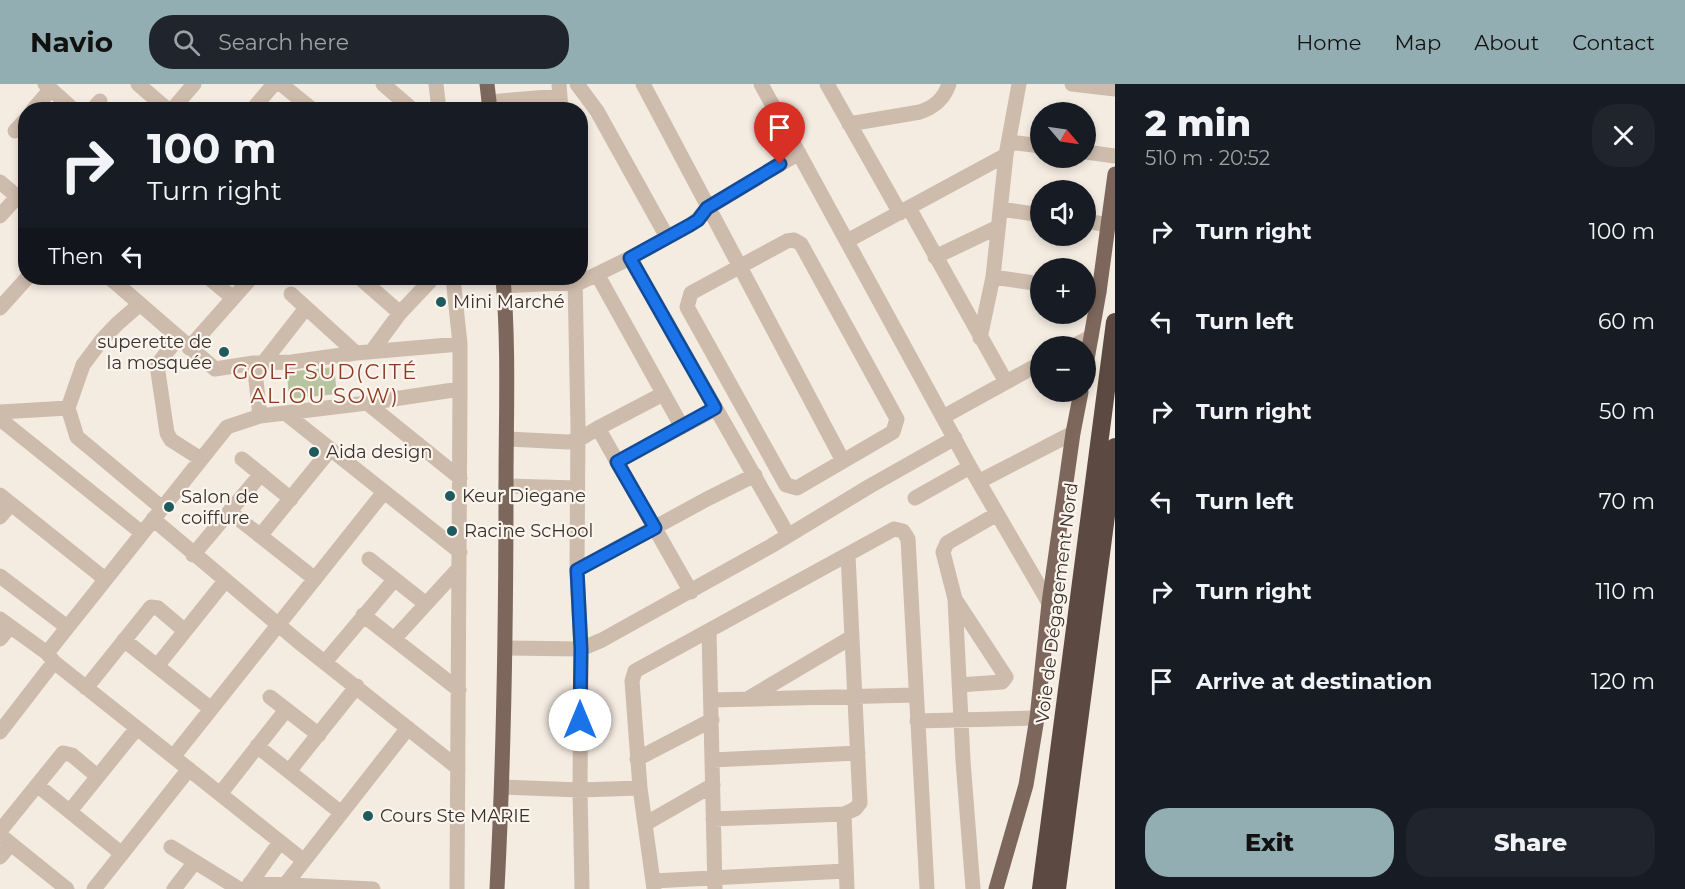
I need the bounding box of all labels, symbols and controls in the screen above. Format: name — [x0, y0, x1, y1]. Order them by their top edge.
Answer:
search box — [149, 15, 569, 69]
text: Navio — [30, 25, 113, 59]
icon: search — [170, 26, 203, 59]
text: Search here — [218, 29, 349, 56]
text: Home — [1296, 30, 1361, 55]
text: Map — [1394, 30, 1441, 55]
text: About — [1474, 30, 1539, 55]
text: Contact — [1572, 30, 1655, 55]
text: 2 min — [1145, 101, 1251, 145]
pin — [754, 102, 805, 164]
north arrow — [1030, 102, 1096, 168]
map controls — [1030, 102, 1096, 402]
button: close — [1592, 104, 1655, 167]
icon: arrive — [763, 111, 796, 144]
text: 100 m — [147, 122, 276, 174]
icon: right — [48, 126, 126, 204]
text: 510 m · 20:52 — [1145, 146, 1270, 170]
text: Turn right — [147, 174, 282, 207]
button: sound — [1030, 180, 1096, 246]
icon: right — [1145, 215, 1178, 248]
text: Turn right — [1196, 218, 1311, 245]
text: 100 m — [1589, 218, 1655, 245]
icon: left — [116, 240, 149, 273]
text: Then — [48, 243, 104, 270]
button: + — [1030, 258, 1096, 324]
place label: Mini Marché — [453, 291, 565, 313]
marker: Mini Marché — [434, 295, 448, 309]
icon: left — [1145, 305, 1178, 338]
text: Turn left — [1196, 308, 1294, 335]
text: 60 m — [1598, 308, 1655, 335]
place label: superette de la mosquée — [97, 331, 212, 374]
button: − — [1030, 336, 1096, 402]
marker: superette de la mosquée — [217, 345, 231, 359]
district label: GOLF SUD(CITÉ ALIOU SOW) — [232, 359, 418, 408]
icon: right — [1145, 395, 1178, 428]
text: Turn right — [1196, 398, 1311, 425]
text: 50 m — [1599, 398, 1655, 425]
place label: Aida design — [326, 441, 433, 463]
marker: Aida design — [307, 445, 321, 459]
street label: Voie de Dégagement Nord — [1031, 481, 1083, 725]
place label: Keur Diegane — [462, 485, 586, 507]
icon: left — [1145, 485, 1178, 518]
place label: Salon de coiffure — [181, 486, 259, 529]
text: Turn left — [1196, 488, 1294, 515]
text: 70 m — [1599, 488, 1655, 515]
marker: Keur Diegane — [443, 489, 457, 503]
marker: Salon de coiffure — [162, 500, 176, 514]
place label: Racine ScHool — [464, 520, 593, 542]
marker: Racine ScHool — [445, 524, 459, 538]
icon: right — [1145, 575, 1178, 608]
text: Turn right — [1196, 578, 1311, 605]
text: 110 m — [1595, 578, 1655, 605]
icon: arrive — [1145, 665, 1178, 698]
text: Arrive at destination — [1196, 668, 1432, 695]
text: 120 m — [1591, 668, 1655, 695]
position arrow — [548, 688, 612, 752]
place label: Cours Ste MARIE — [380, 805, 531, 827]
button: Exit — [1145, 808, 1394, 877]
button: Share — [1406, 808, 1655, 877]
marker: Cours Ste MARIE — [361, 809, 375, 823]

